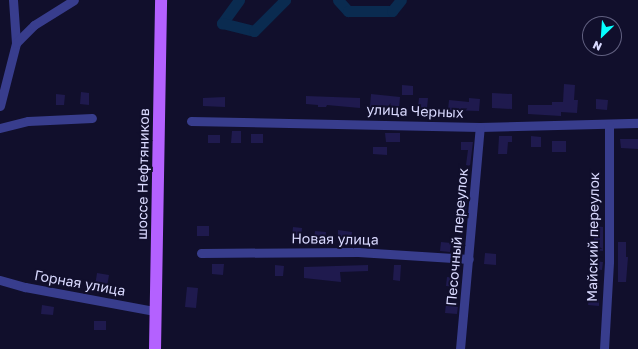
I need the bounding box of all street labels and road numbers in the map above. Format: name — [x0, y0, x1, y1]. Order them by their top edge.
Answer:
street label: улица Черных — [366, 101, 464, 121]
street label: шоссе Нефтяников — [133, 108, 153, 240]
street label: Песочный переулок — [443, 167, 471, 307]
street label: Майский переулок — [583, 172, 603, 302]
street label: Новая улица — [291, 230, 379, 248]
street label: Горная улица — [33, 267, 127, 299]

